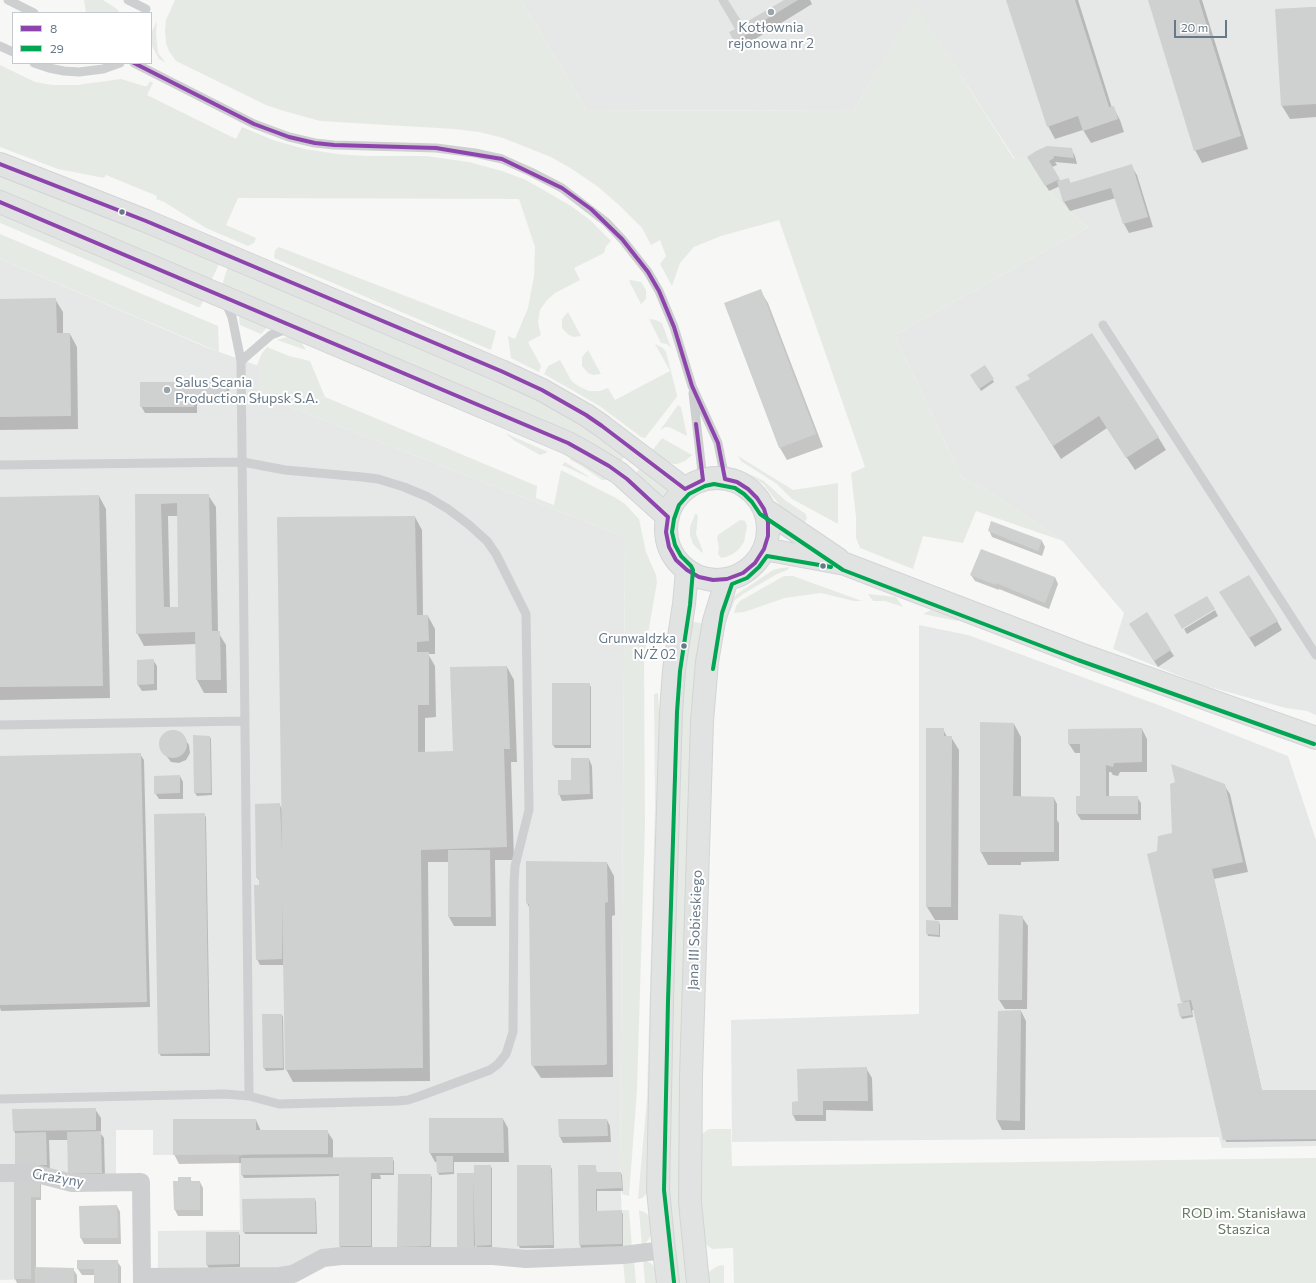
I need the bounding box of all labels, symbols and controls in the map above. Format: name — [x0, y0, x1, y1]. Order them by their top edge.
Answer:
marker: Kotłownia rejonowa nr 2 — [766, 7, 776, 17]
legend — [12, 12, 152, 64]
scale bar — [1176, 12, 1229, 38]
place label: Kotłownia rejonowa nr 2 — [728, 19, 814, 52]
text: 20 m — [1181, 20, 1208, 34]
text: 8 — [50, 21, 57, 35]
text: 29 — [50, 41, 64, 55]
unlabelled marker — [117, 207, 127, 217]
place label: Salus Scania Production Słupsk S.A. — [175, 374, 318, 406]
marker: Salus Scania Production Słupsk S.A. — [162, 385, 172, 395]
unlabelled marker — [818, 561, 828, 571]
place label: Grunwaldzka N/Ż 02 — [599, 631, 676, 662]
marker: Grunwaldzka N/Ż 02 — [679, 641, 689, 651]
street label: Jana III Sobieskiego — [685, 870, 705, 990]
street label: Grażyny — [31, 1165, 85, 1191]
park label: ROD im. Stanisława Staszica — [1182, 1205, 1306, 1238]

